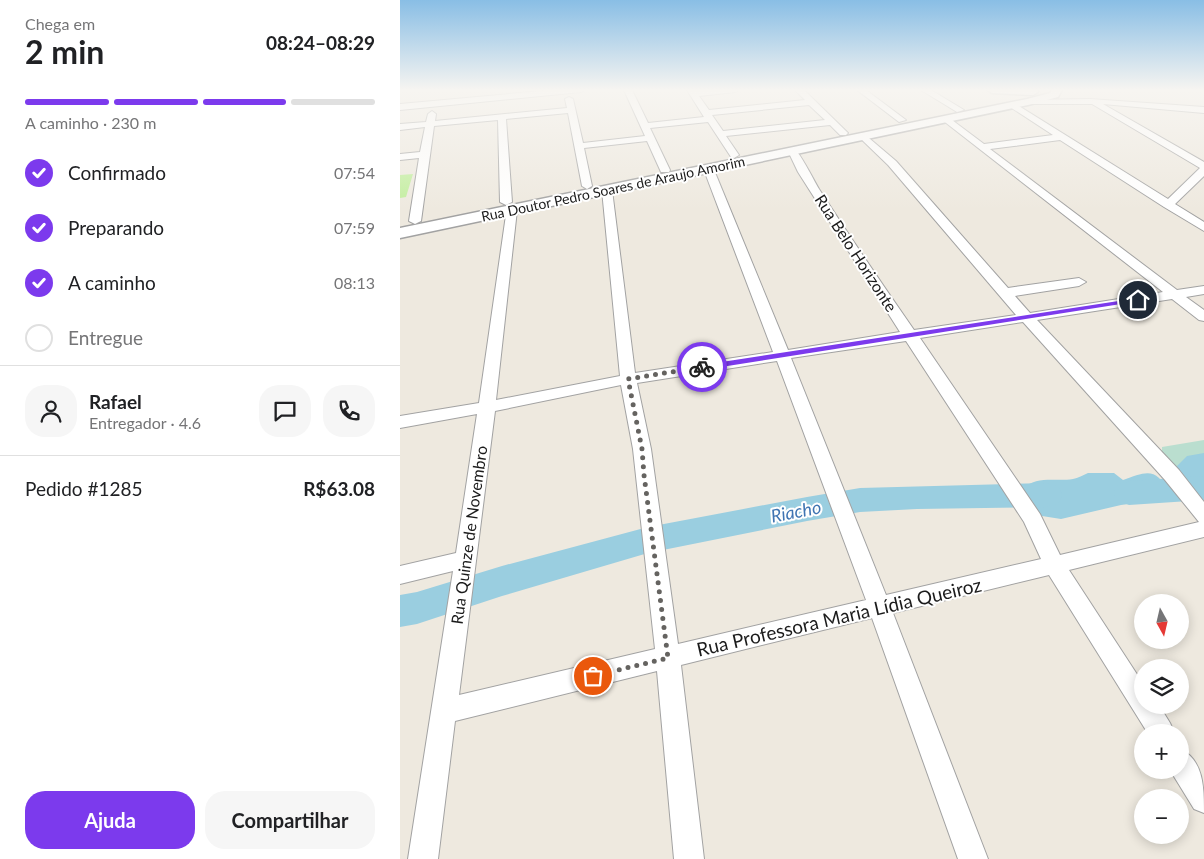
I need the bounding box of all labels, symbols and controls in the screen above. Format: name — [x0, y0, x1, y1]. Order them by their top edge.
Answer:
text: Chega em — [25, 14, 95, 33]
text: 08:24–08:29 — [266, 31, 375, 54]
text: 2 min — [25, 32, 104, 71]
text: A caminho · 230 m — [25, 113, 156, 132]
street label: Rua Doutor Pedro Soares de Araujo Amorim — [479, 152, 746, 225]
icon: check — [25, 159, 53, 187]
text: Confirmado — [68, 161, 166, 184]
text: 07:54 — [334, 163, 375, 182]
street label: Rua Belo Horizonte — [811, 190, 901, 315]
icon: check — [25, 214, 53, 242]
text: Preparando — [68, 216, 164, 239]
text: 07:59 — [334, 218, 375, 237]
icon: check — [25, 269, 53, 297]
text: A caminho — [68, 271, 156, 294]
text: 08:13 — [334, 273, 375, 292]
pin — [1117, 279, 1159, 321]
icon: home — [1124, 286, 1152, 314]
text: Entregue — [68, 326, 143, 349]
courier — [677, 342, 727, 392]
icon: bike — [688, 353, 716, 381]
button: person — [25, 385, 77, 437]
button: chat — [259, 385, 311, 437]
button: phone — [323, 385, 375, 437]
text: Rafael — [89, 390, 142, 413]
text: Entregador · 4.6 — [89, 413, 201, 432]
street label: Rua Quinze de Novembro — [447, 444, 490, 625]
text: Pedido #1285 — [25, 477, 143, 500]
text: R$63.08 — [303, 477, 375, 500]
water label: Riacho — [769, 495, 823, 527]
street label: Rua Professora Maria Lídia Queiroz — [694, 572, 984, 661]
north arrow — [1134, 594, 1189, 649]
map controls — [1134, 594, 1189, 844]
pin — [572, 655, 614, 697]
button: layers — [1134, 659, 1189, 714]
icon: bag — [579, 662, 607, 690]
button: + — [1134, 724, 1189, 779]
button: − — [1134, 789, 1189, 844]
button: Ajuda — [25, 791, 195, 849]
button: Compartilhar — [205, 791, 375, 849]

